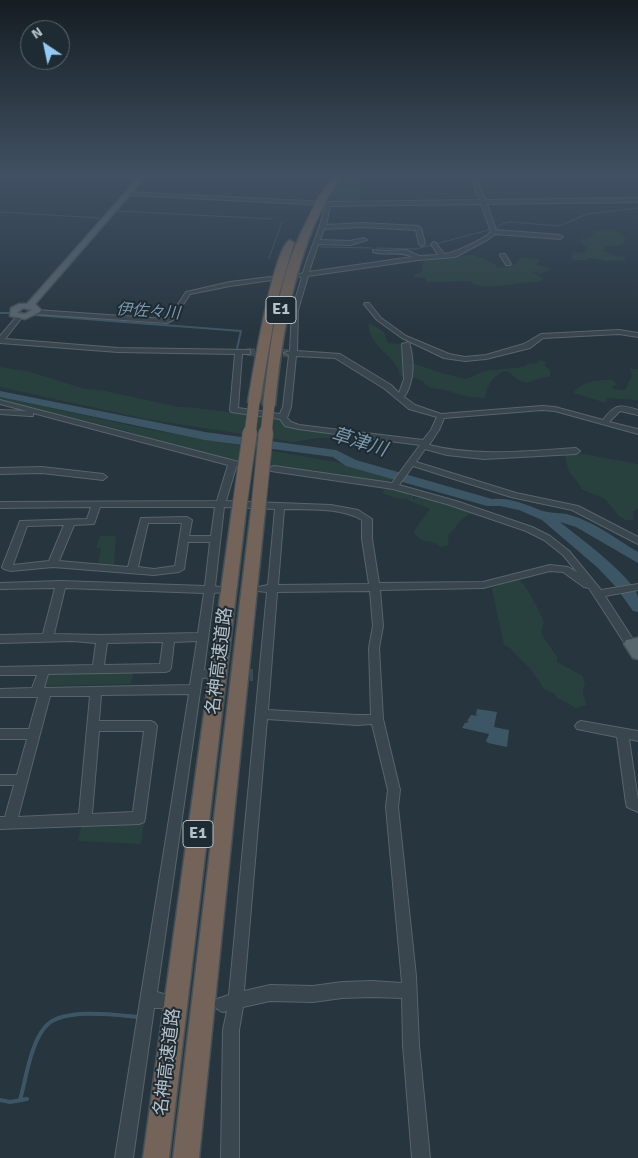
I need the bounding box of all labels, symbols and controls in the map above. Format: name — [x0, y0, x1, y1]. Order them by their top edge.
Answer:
north arrow — [20, 20, 70, 70]
text: N — [28, 23, 46, 43]
road number: E1 — [266, 296, 296, 324]
water label: 伊佐々川 — [115, 300, 181, 324]
water label: 草津川 — [328, 424, 390, 462]
street label: 名神高速道路 — [203, 606, 237, 716]
road number: E1 — [183, 821, 213, 848]
street label: 名神高速道路 — [151, 1007, 185, 1117]

